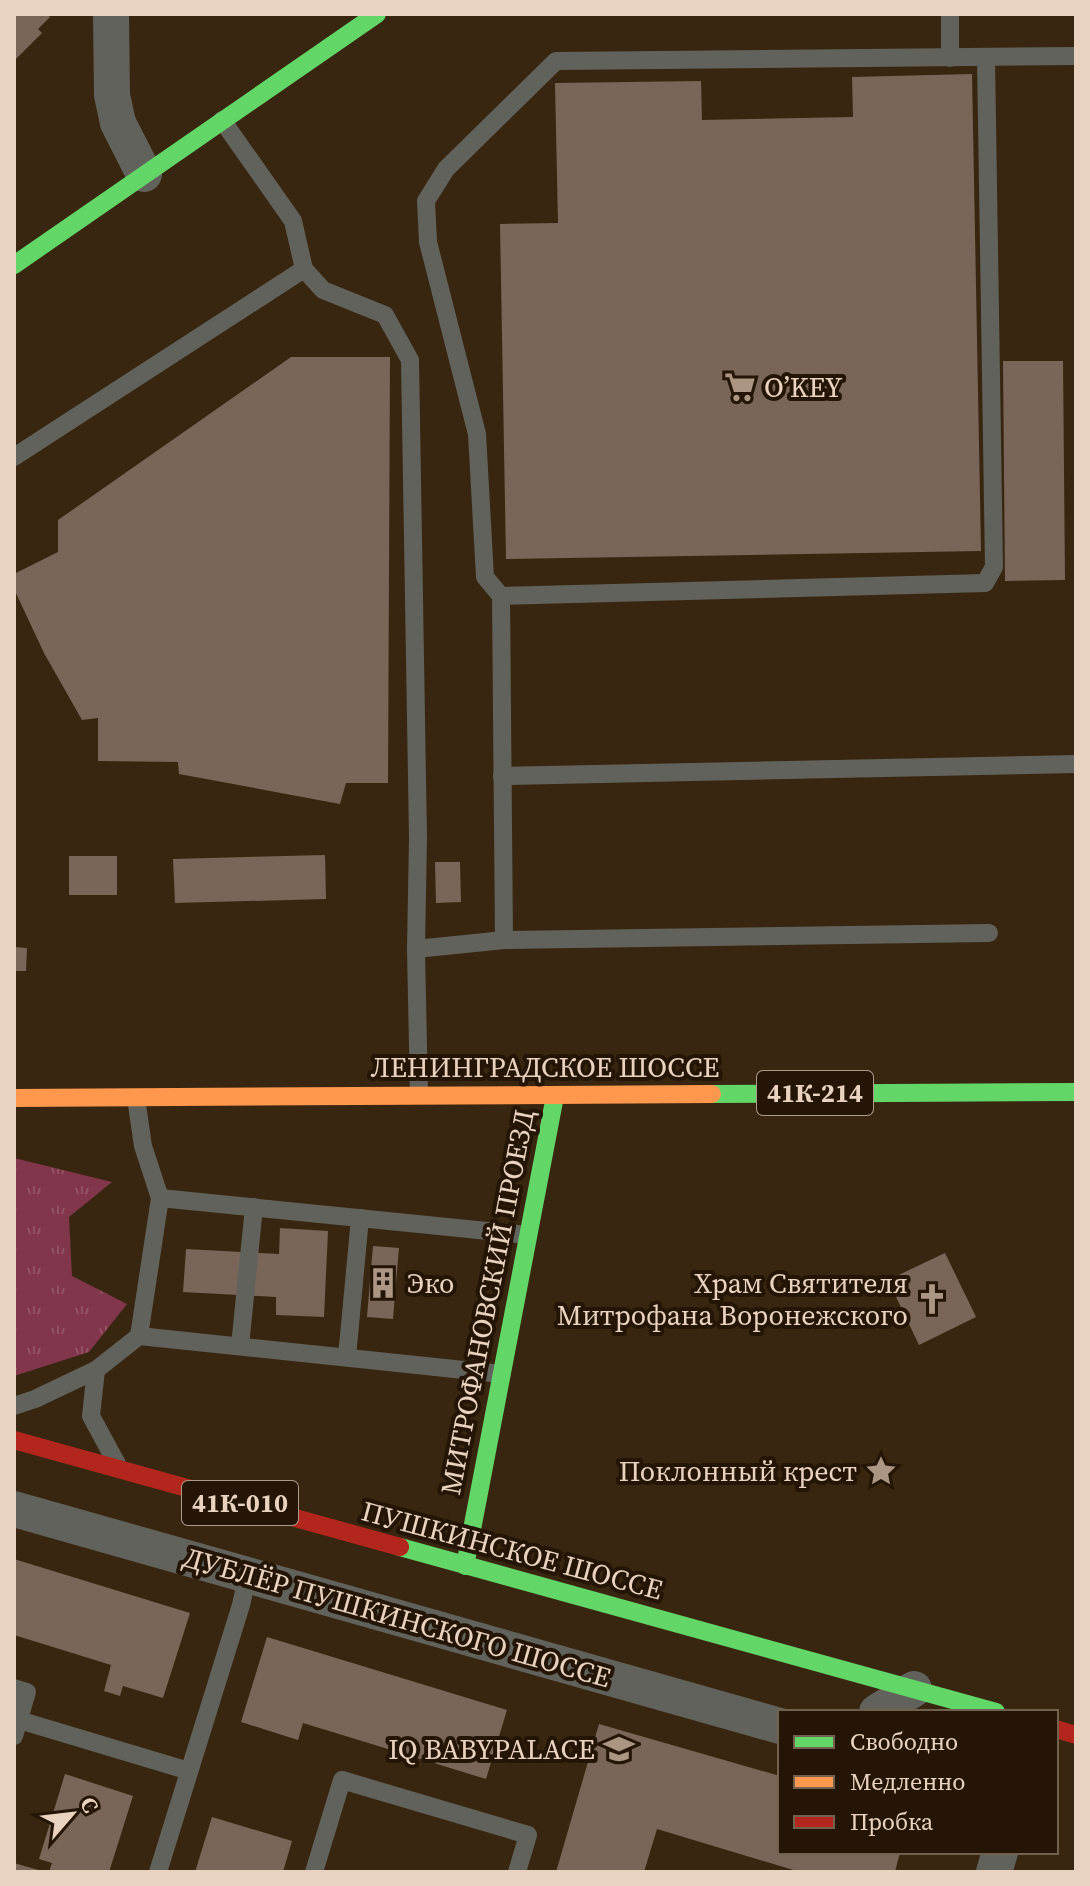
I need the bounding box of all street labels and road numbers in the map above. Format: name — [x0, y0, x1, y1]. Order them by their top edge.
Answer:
street label: ЛЕНИНГРАДСКОЕ ШОССЕ — [371, 1048, 719, 1086]
road number: 41К-214 — [757, 1071, 873, 1115]
street label: МИТРОФАНОВСКИЙ ПРОЕЗД — [431, 1106, 543, 1498]
road number: 41К-010 — [182, 1481, 298, 1525]
street label: ПУШКИНСКОЕ ШОССЕ — [357, 1492, 667, 1608]
street label: ДУБЛЁР ПУШКИНСКОГО ШОССЕ — [179, 1538, 615, 1696]

